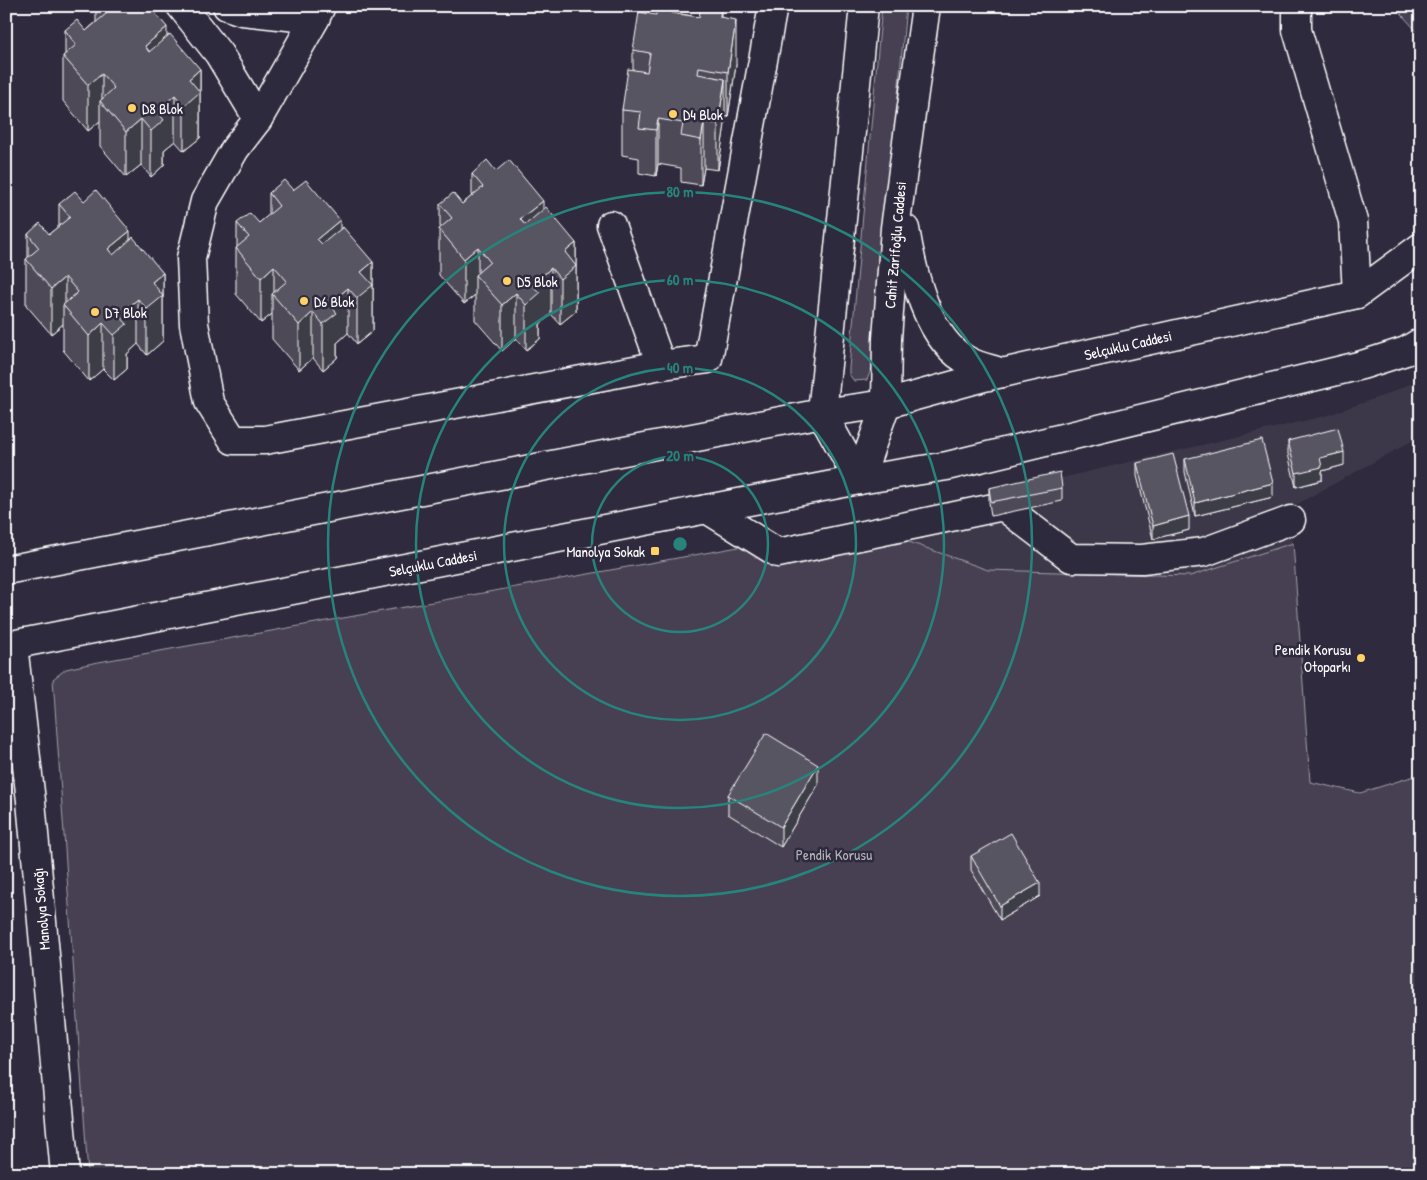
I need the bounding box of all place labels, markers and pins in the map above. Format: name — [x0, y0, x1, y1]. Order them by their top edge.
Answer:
place label: D8 Blok — [142, 98, 183, 119]
marker: D8 Blok — [126, 102, 138, 114]
place label: D4 Blok — [683, 104, 723, 125]
marker: D4 Blok — [667, 108, 679, 120]
place label: D5 Blok — [517, 271, 558, 292]
marker: D5 Blok — [501, 275, 513, 287]
place label: D6 Blok — [314, 291, 354, 312]
marker: D6 Blok — [298, 295, 310, 307]
place label: D7 Blok — [105, 302, 147, 323]
marker: D7 Blok — [89, 306, 101, 318]
centre of rings — [671, 535, 689, 553]
place label: Manolya Sokak — [566, 541, 645, 562]
marker: Manolya Sokak — [649, 545, 661, 557]
place label: Pendik Korusu Otoparkı — [1275, 639, 1351, 677]
marker: Pendik Korusu Otoparkı — [1355, 652, 1367, 664]

